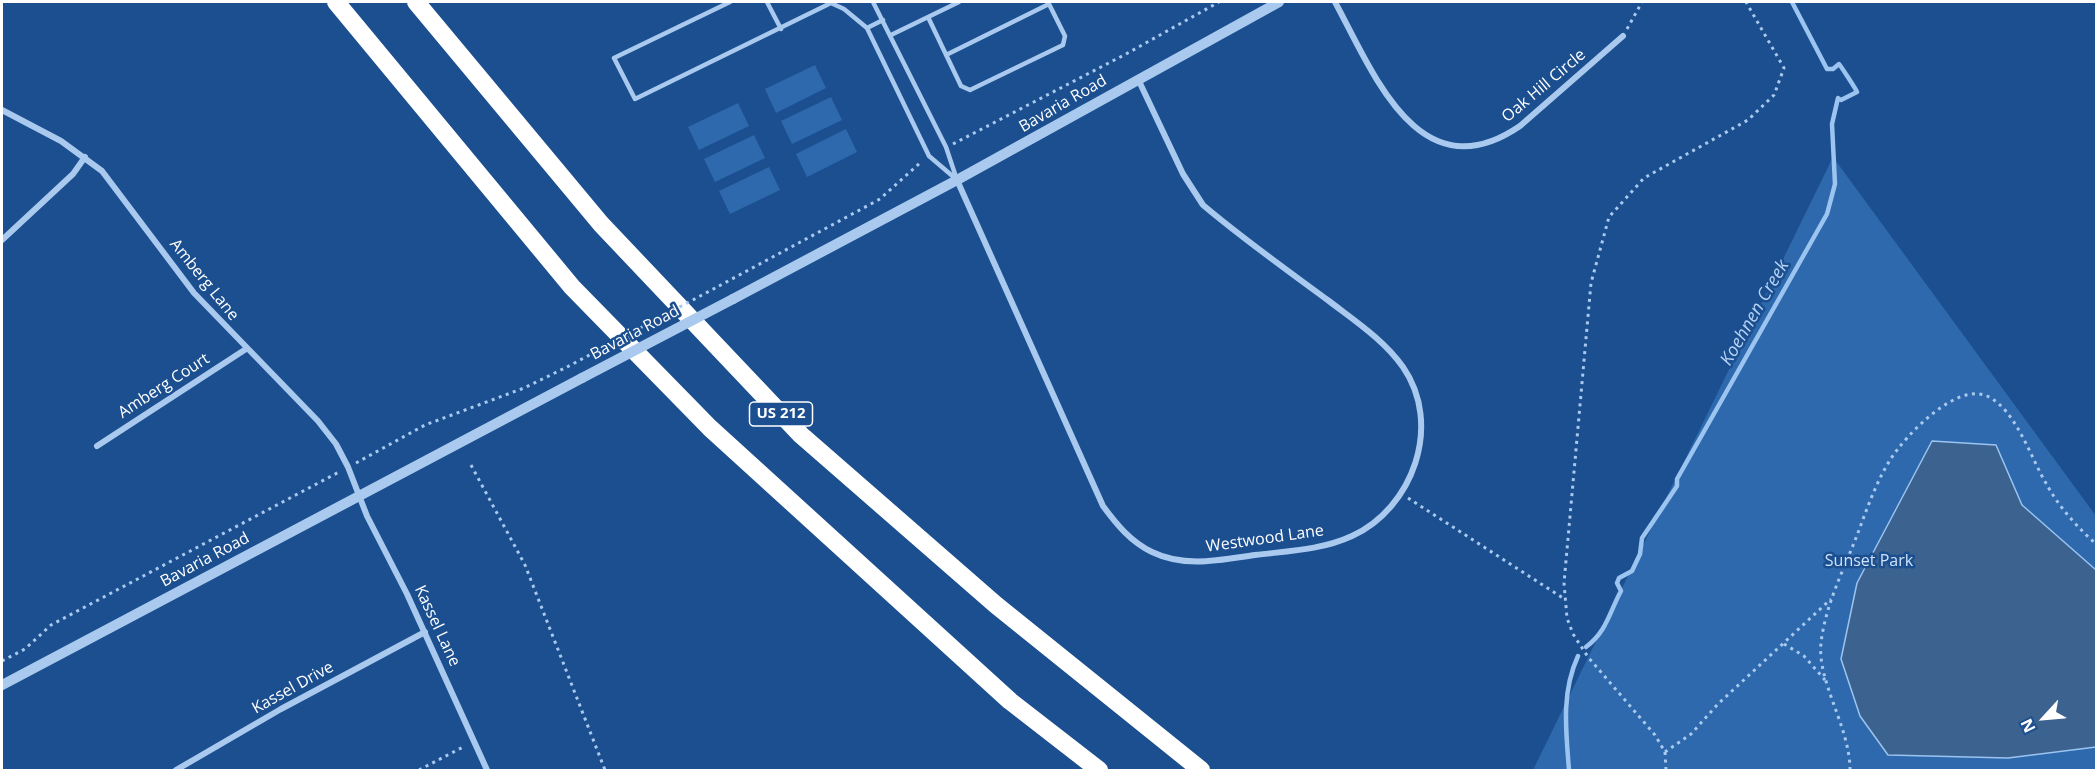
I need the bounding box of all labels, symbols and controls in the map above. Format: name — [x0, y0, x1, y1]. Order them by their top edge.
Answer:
street label: Oak Hill Circle — [1498, 45, 1590, 127]
street label: Bavaria Road — [1016, 71, 1110, 137]
street label: Amberg Lane — [165, 235, 243, 325]
water label: Koehnen Creek — [1716, 256, 1794, 370]
street label: Bavaria Road — [587, 302, 683, 364]
street label: Amberg Court — [115, 349, 213, 423]
road number: US 212 — [750, 402, 812, 426]
street label: Westwood Lane — [1205, 521, 1325, 557]
street label: Bavaria Road — [157, 529, 253, 591]
park label: Sunset Park — [1825, 551, 1913, 571]
street label: Kassel Lane — [410, 582, 464, 670]
street label: Kassel Drive — [249, 658, 337, 718]
north arrow — [2014, 688, 2074, 748]
text: N — [2015, 715, 2041, 737]

